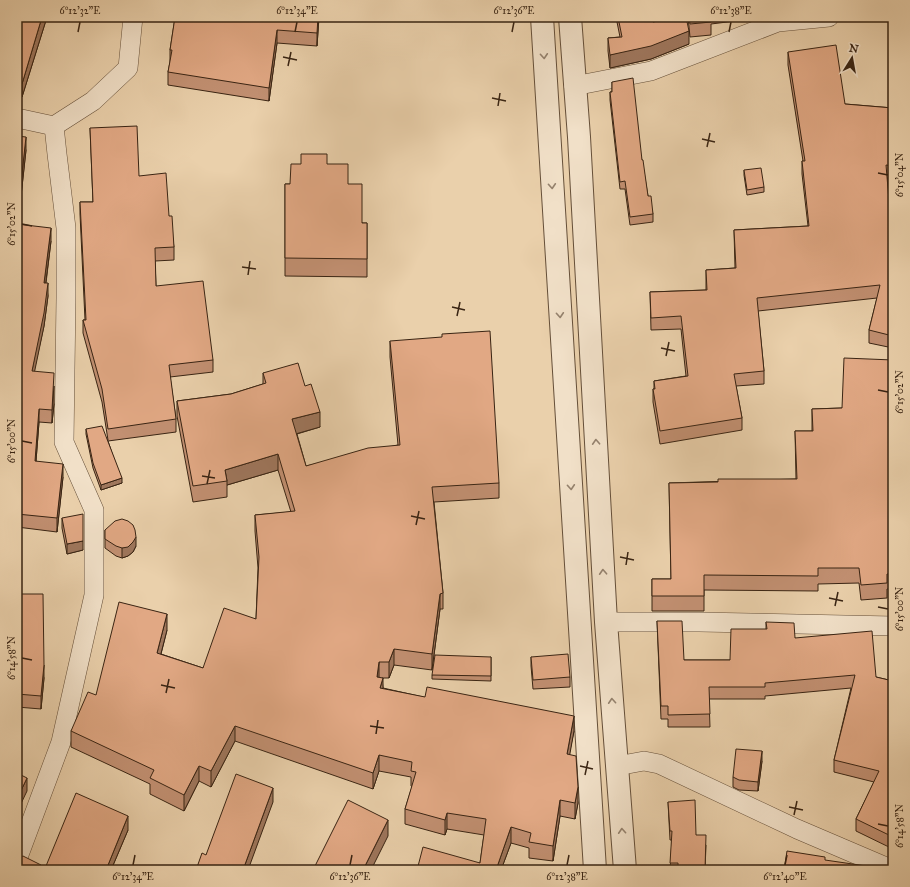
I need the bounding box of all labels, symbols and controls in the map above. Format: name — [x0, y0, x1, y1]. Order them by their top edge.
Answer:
text: 6°12'32"E — [60, 5, 100, 17]
text: 6°12'34"E — [276, 5, 318, 17]
text: 6°12'36"E — [493, 5, 535, 17]
text: 6°12'38"E — [710, 5, 752, 17]
north arrow — [832, 38, 872, 78]
text: N — [848, 41, 860, 56]
one-way arrow — [540, 53, 549, 59]
text: 6°15'04"N — [894, 152, 906, 197]
one-way arrow — [548, 183, 557, 189]
text: 6°15'02"N — [6, 202, 18, 246]
one-way arrow — [556, 312, 565, 318]
text: 6°15'02"N — [894, 370, 906, 414]
text: 6°15'00"N — [6, 418, 18, 463]
one-way arrow — [592, 439, 600, 445]
one-way arrow — [567, 484, 576, 490]
one-way arrow — [599, 569, 608, 575]
text: 6°15'00"N — [894, 586, 906, 631]
text: 6°14'58"N — [6, 636, 18, 680]
one-way arrow — [608, 698, 617, 704]
text: 6°14'58"N — [894, 804, 906, 848]
one-way arrow — [617, 828, 626, 834]
text: 6°12'34"E — [112, 871, 154, 883]
text: 6°12'36"E — [329, 871, 371, 883]
text: 6°12'38"E — [546, 871, 588, 883]
text: 6°12'40"E — [763, 871, 807, 883]

